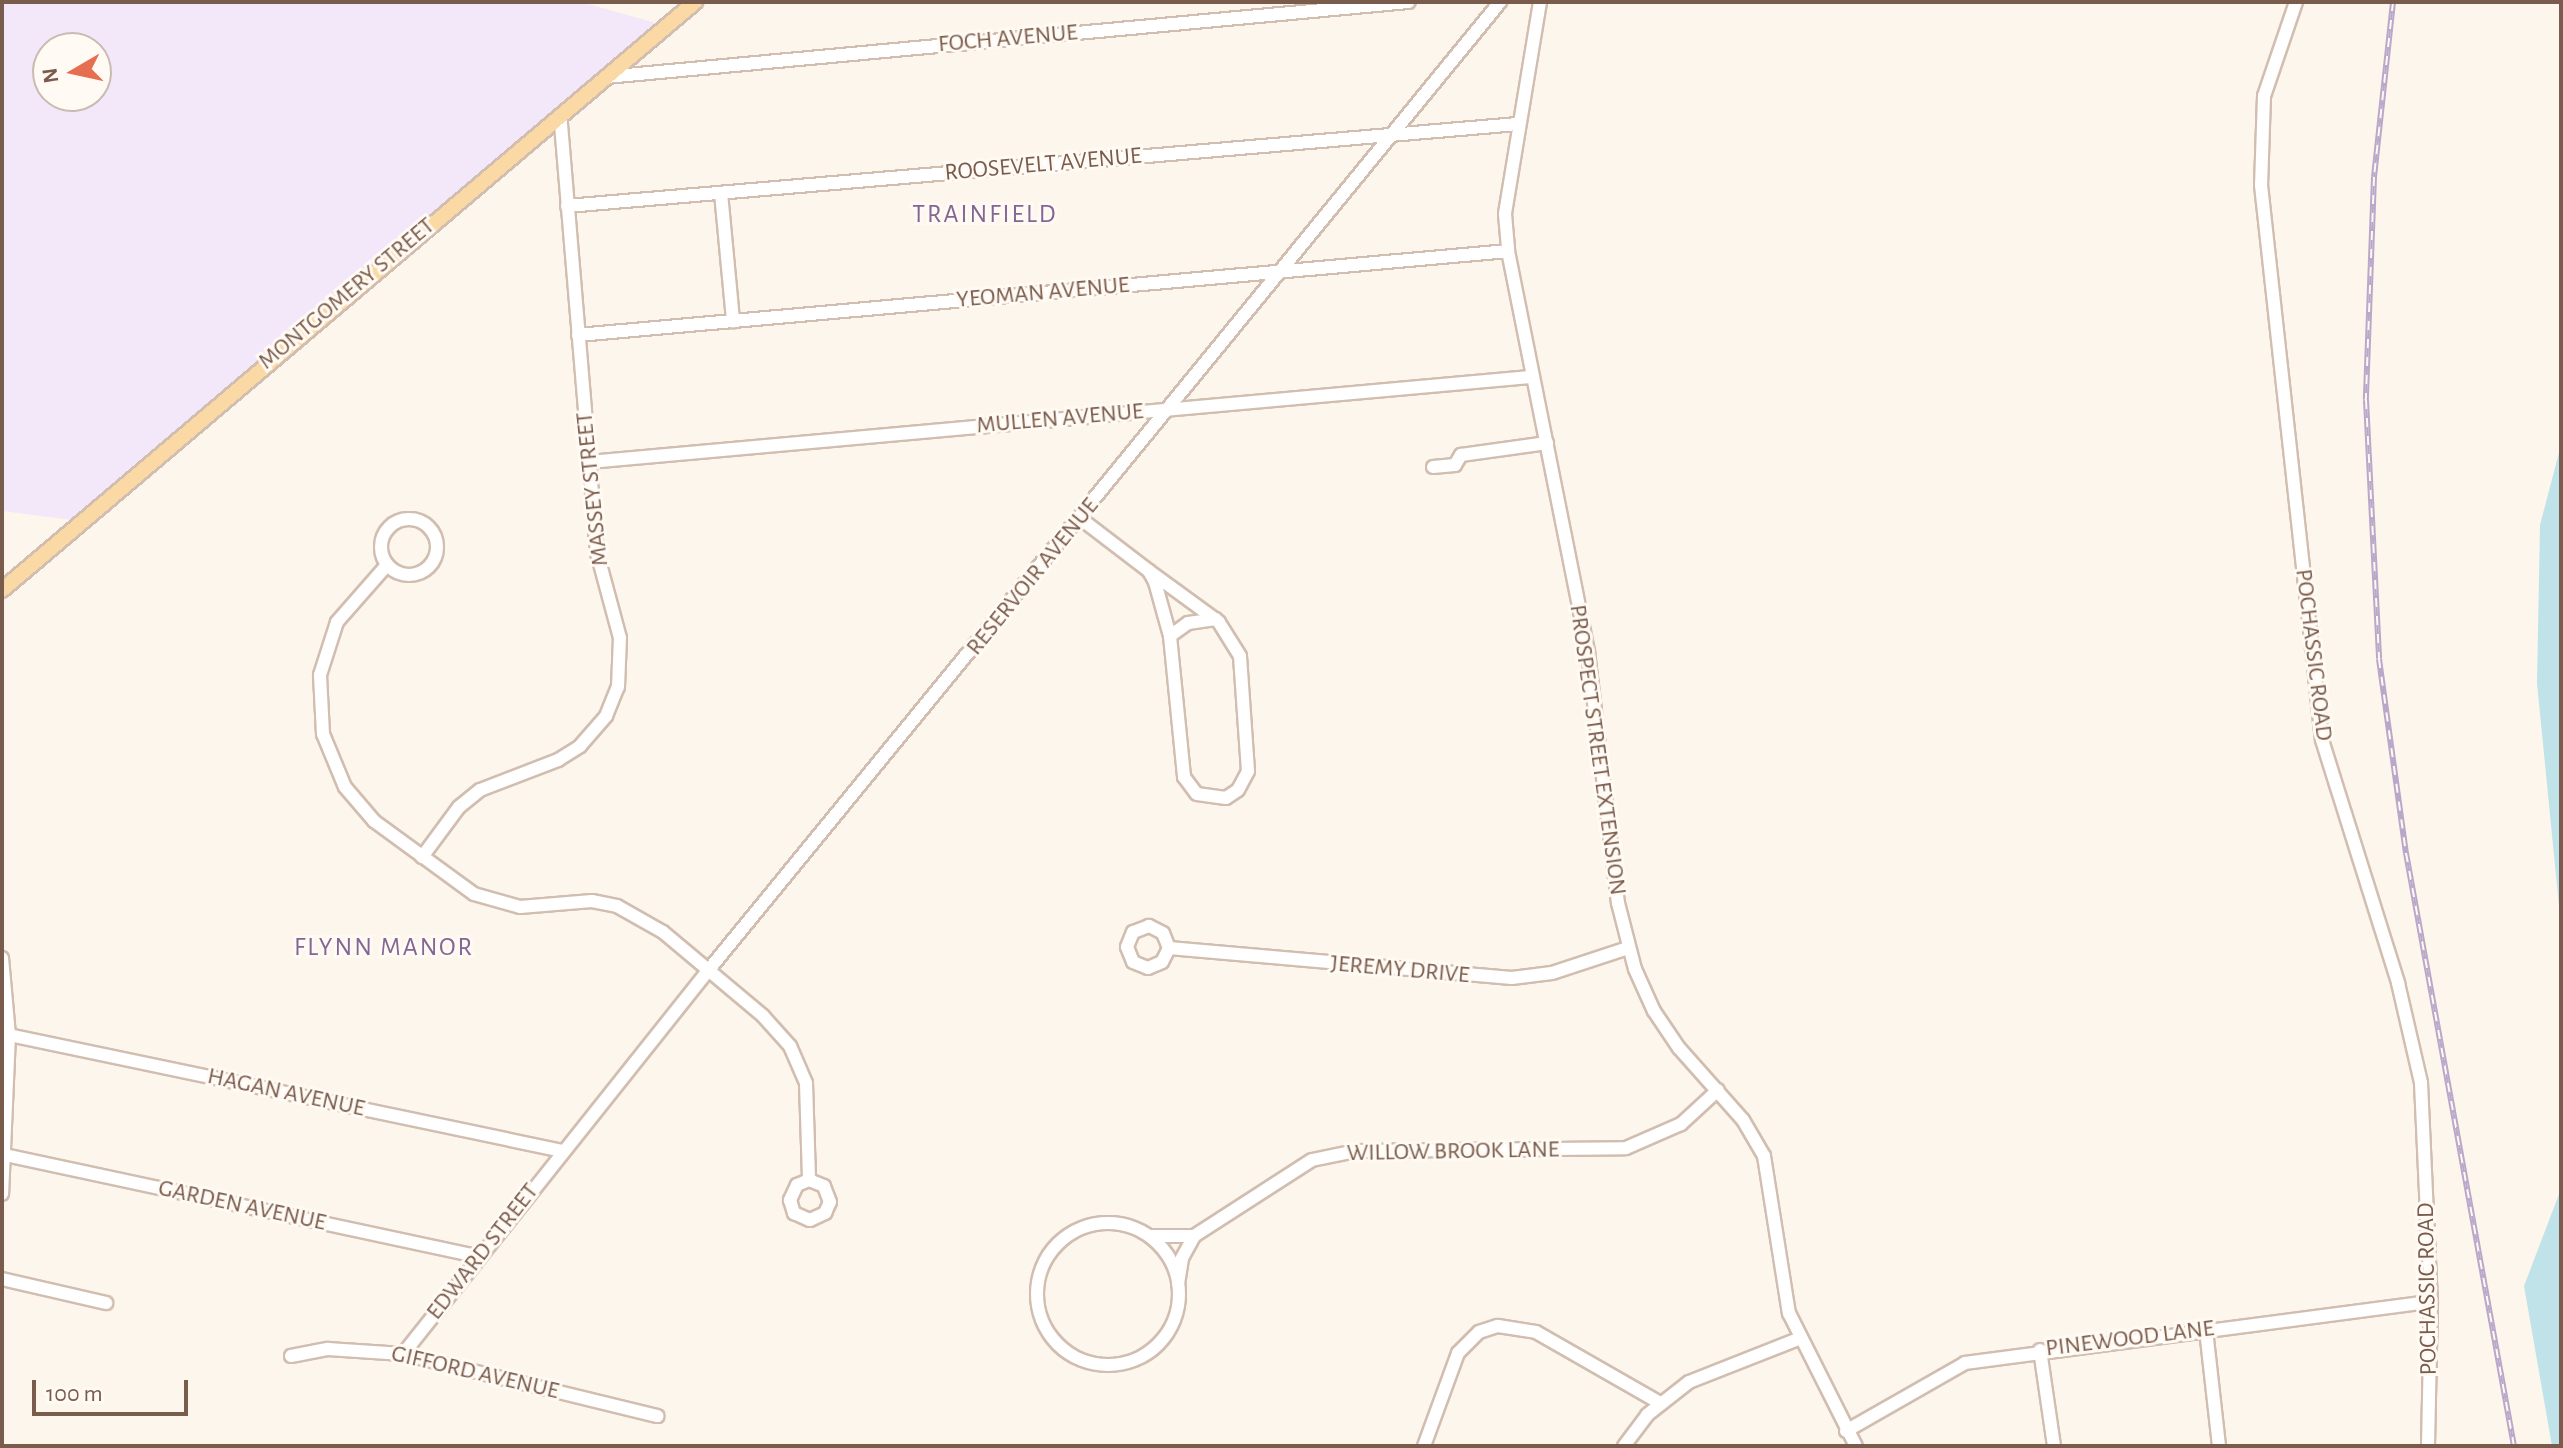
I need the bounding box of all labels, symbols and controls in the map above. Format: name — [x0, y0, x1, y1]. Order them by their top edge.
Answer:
street label: FOCH AVENUE — [937, 19, 1079, 59]
north arrow — [32, 32, 112, 112]
text: N — [38, 66, 62, 85]
street label: ROOSEVELT AVENUE — [943, 142, 1143, 188]
district label: TRAINFIELD — [912, 199, 1058, 231]
street label: MONTGOMERY STREET — [253, 212, 441, 376]
street label: YEOMAN AVENUE — [955, 271, 1131, 315]
street label: MULLEN AVENUE — [975, 397, 1145, 441]
street label: MASSEY STREET — [571, 411, 615, 567]
street label: RESERVOIR AVENUE — [961, 493, 1105, 661]
street label: POCHASSIC ROAD — [2288, 567, 2338, 743]
street label: PROSPECT STREET EXTENSION — [1562, 603, 1632, 897]
district label: FLYNN MANOR — [294, 932, 474, 964]
street label: JEREMY DRIVE — [1329, 950, 1471, 990]
street label: HAGAN AVENUE — [205, 1062, 367, 1124]
street label: WILLOW BROOK LANE — [1346, 1136, 1560, 1168]
street label: GARDEN AVENUE — [156, 1174, 328, 1238]
street label: EDWARD STREET — [421, 1178, 545, 1326]
street label: POCHASSIC ROAD — [2412, 1202, 2444, 1376]
street label: PINEWOOD LANE — [2044, 1314, 2216, 1364]
street label: GIFFORD AVENUE — [388, 1340, 562, 1406]
scale bar — [36, 1364, 192, 1414]
text: 100 m — [46, 1382, 103, 1406]

